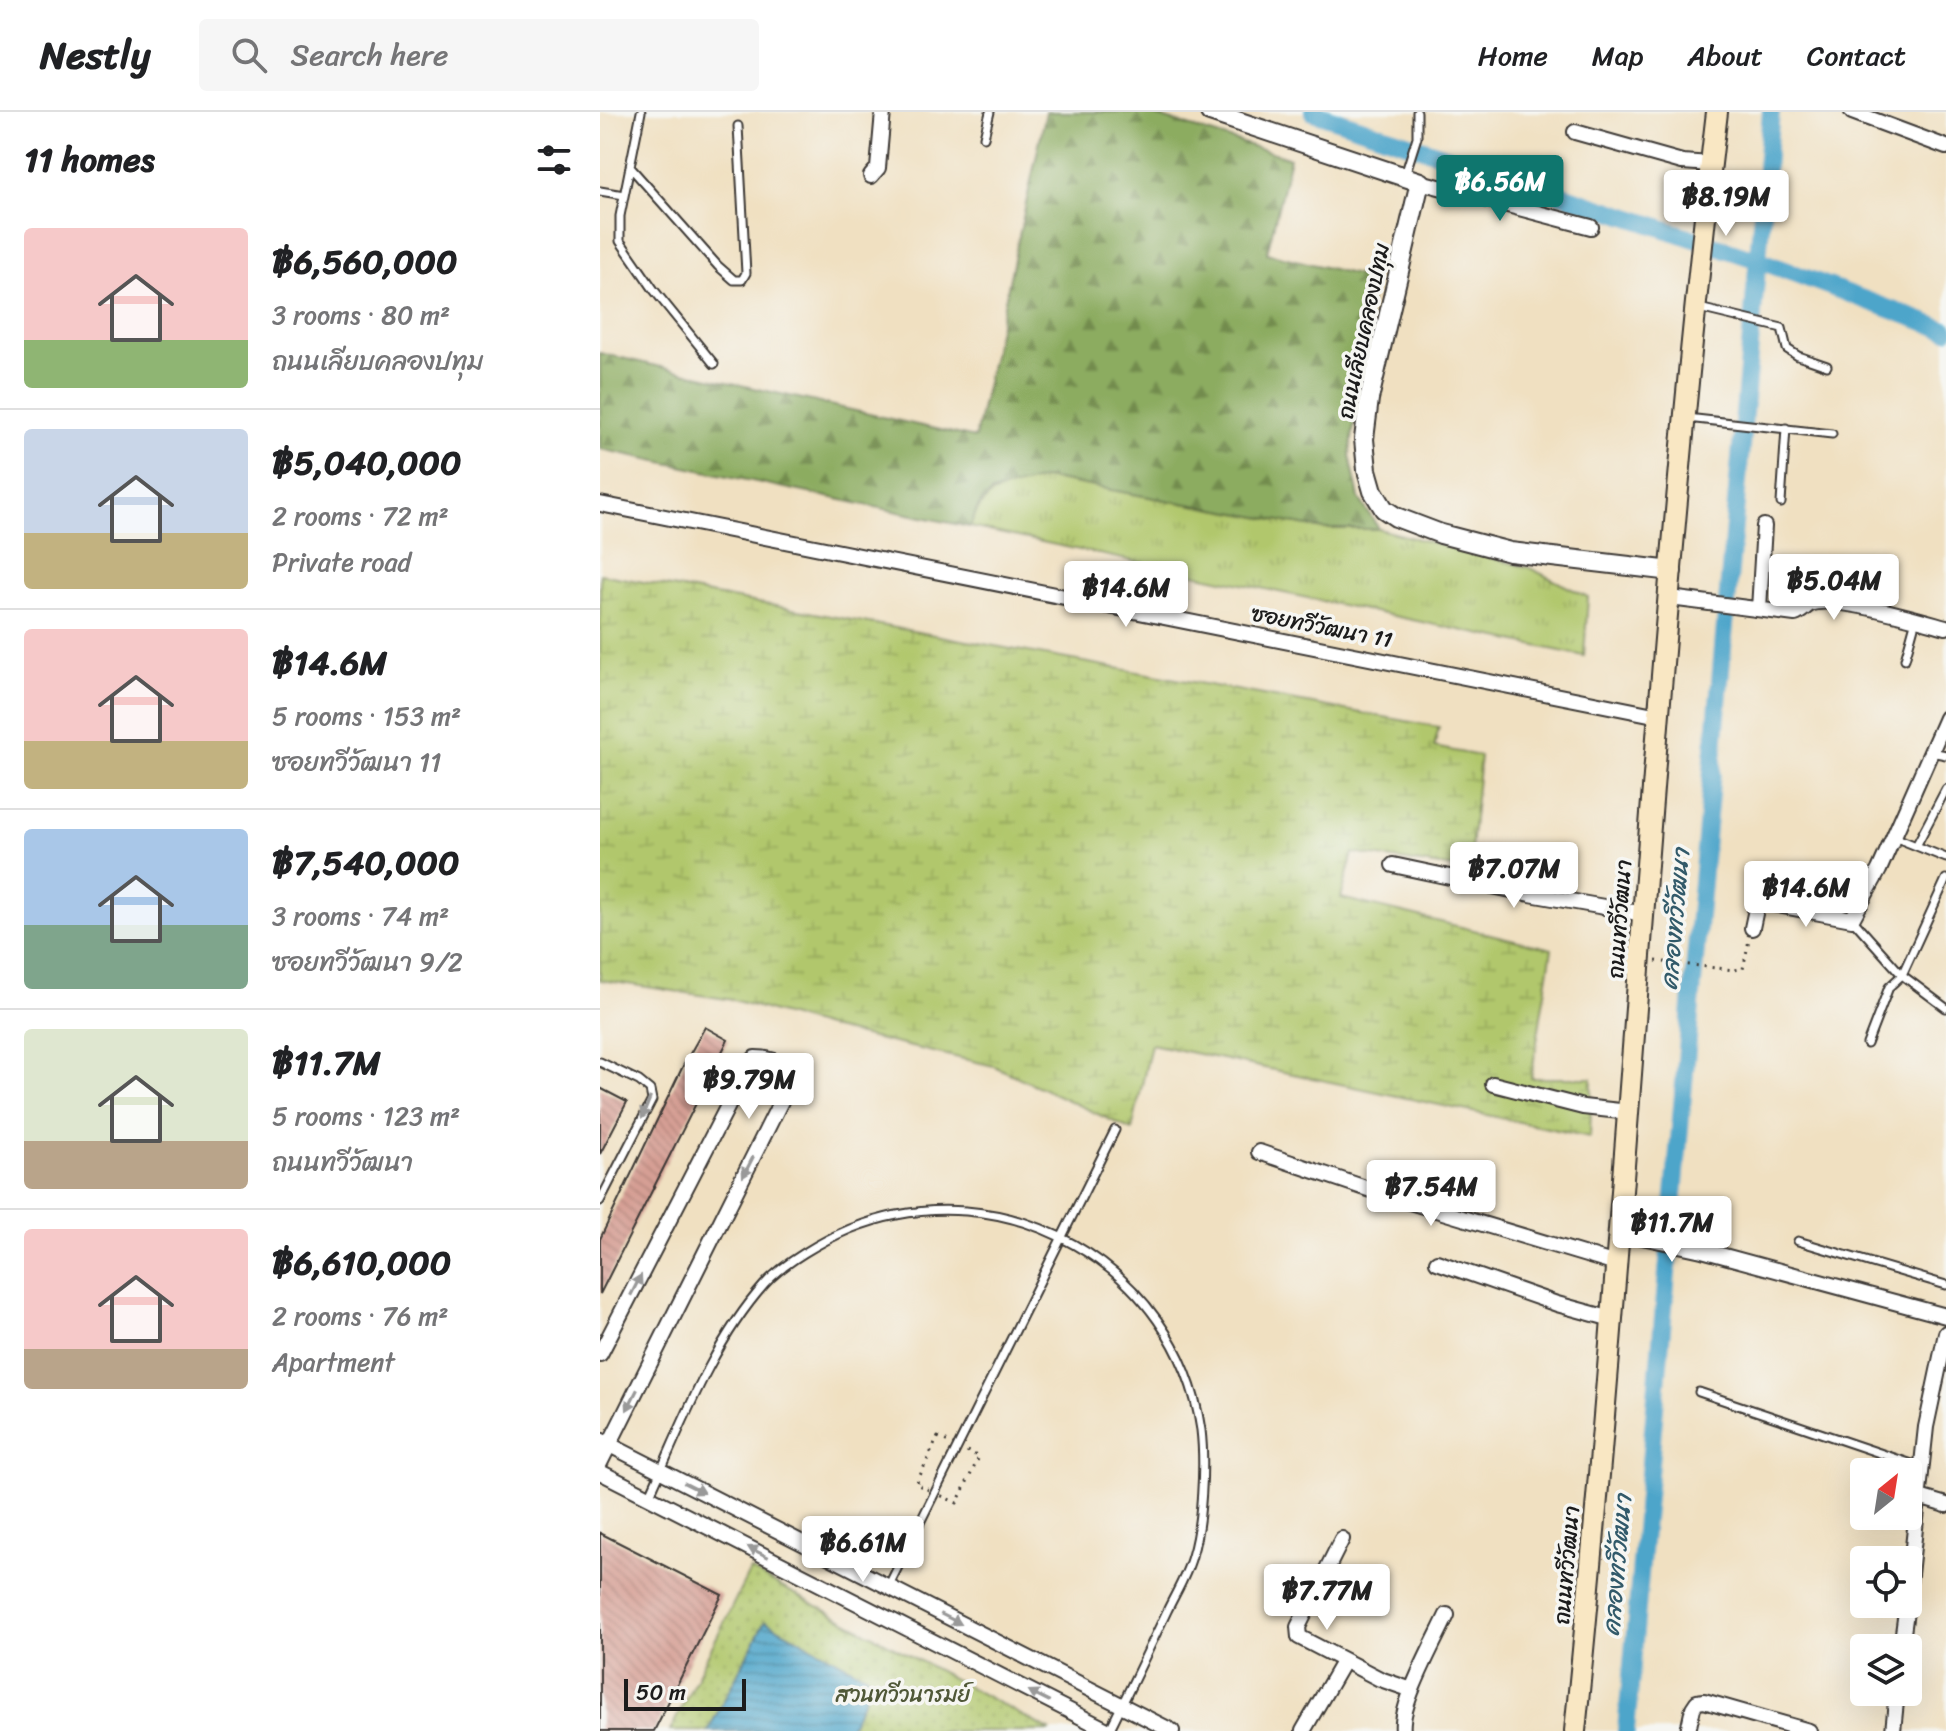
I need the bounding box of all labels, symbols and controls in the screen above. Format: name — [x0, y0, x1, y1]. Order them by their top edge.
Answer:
search box — [199, 19, 759, 91]
text: Nestly — [40, 22, 151, 89]
text: Search here — [291, 28, 449, 82]
text: Home — [1478, 31, 1548, 80]
text: Map — [1592, 31, 1643, 80]
text: About — [1687, 31, 1763, 80]
text: Contact — [1807, 31, 1906, 80]
icon: search — [227, 33, 271, 77]
text: 11 homes — [24, 130, 155, 190]
icon: filters — [532, 138, 576, 182]
pin: ฿6.56M — [1435, 155, 1565, 223]
text: ฿6.56M — [1454, 158, 1546, 204]
pin: ฿8.19M — [1661, 170, 1791, 238]
text: ฿8.19M — [1682, 173, 1770, 219]
text: ฿6,560,000 — [272, 232, 457, 292]
street label: ถนนเลียบคลองปทุม — [1326, 239, 1401, 423]
icon: home — [88, 260, 184, 356]
text: 3 rooms · 80 m² — [272, 292, 450, 338]
text: ถนนเลียบคลองปทุม — [272, 338, 483, 384]
text: ฿5,040,000 — [272, 433, 462, 493]
icon: home — [88, 461, 184, 557]
text: 2 rooms · 72 m² — [272, 493, 449, 539]
text: Private road — [272, 539, 411, 585]
pin: ฿5.04M — [1769, 554, 1899, 622]
text: ฿5.04M — [1787, 557, 1881, 603]
pin: ฿14.6M — [1061, 561, 1191, 629]
text: ฿14.6M — [1082, 564, 1170, 610]
street label: ซอยทวีวัฒนา 11 — [1248, 594, 1396, 659]
text: ฿14.6M — [272, 633, 387, 693]
icon: home — [88, 661, 184, 757]
text: 5 rooms · 153 m² — [272, 693, 461, 739]
text: ซอยทวีวัฒนา 11 — [272, 739, 441, 785]
text: ฿7,540,000 — [272, 833, 459, 893]
pin: ฿7.07M — [1449, 842, 1579, 910]
water label: คลองทวีวัฒนา — [1648, 844, 1702, 991]
text: ฿7.07M — [1468, 845, 1560, 891]
street label: ถนนทวีวัฒนา — [1596, 858, 1643, 980]
icon: home — [88, 861, 184, 957]
pin: ฿14.6M — [1741, 861, 1871, 929]
text: ฿14.6M — [1762, 864, 1850, 910]
text: 3 rooms · 74 m² — [272, 893, 449, 939]
text: ซอยทวีวัฒนา 9/2 — [272, 939, 463, 985]
text: ฿11.7M — [272, 1033, 380, 1093]
pin: ฿9.79M — [684, 1053, 814, 1121]
text: ฿9.79M — [703, 1056, 795, 1102]
icon: home — [88, 1061, 184, 1157]
text: 5 rooms · 123 m² — [272, 1093, 460, 1139]
one-way arrow — [639, 1097, 652, 1121]
text: ถนนทวีวัฒนา — [272, 1139, 413, 1185]
one-way arrow — [741, 1156, 754, 1179]
pin: ฿7.54M — [1366, 1160, 1496, 1228]
text: ฿7.54M — [1385, 1163, 1477, 1209]
pin: ฿11.7M — [1607, 1196, 1737, 1264]
text: ฿11.7M — [1631, 1199, 1713, 1245]
text: ฿6,610,000 — [272, 1233, 451, 1293]
icon: home — [88, 1261, 184, 1357]
one-way arrow — [629, 1273, 642, 1296]
text: 2 rooms · 76 m² — [272, 1293, 449, 1339]
text: Apartment — [272, 1339, 395, 1385]
one-way arrow — [625, 1388, 638, 1411]
north arrow — [1850, 1458, 1922, 1530]
map controls — [1850, 1458, 1922, 1706]
one-way arrow — [683, 1481, 706, 1495]
water label: คลองทวีวัฒนา — [1590, 1490, 1644, 1637]
street label: ถนนทวีวัฒนา — [1542, 1504, 1591, 1626]
pin: ฿6.61M — [798, 1516, 928, 1584]
text: ฿6.61M — [820, 1519, 906, 1565]
one-way arrow — [746, 1545, 769, 1559]
button: locate — [1850, 1546, 1922, 1618]
pin: ฿7.77M — [1262, 1564, 1392, 1632]
text: ฿7.77M — [1282, 1567, 1372, 1613]
one-way arrow — [939, 1612, 962, 1626]
button: layers — [1850, 1634, 1922, 1706]
text: 50 m — [636, 1673, 686, 1712]
scale bar — [624, 1675, 746, 1711]
park label: สวนทวีวนารมย์ — [835, 1675, 974, 1714]
one-way arrow — [1028, 1689, 1051, 1703]

